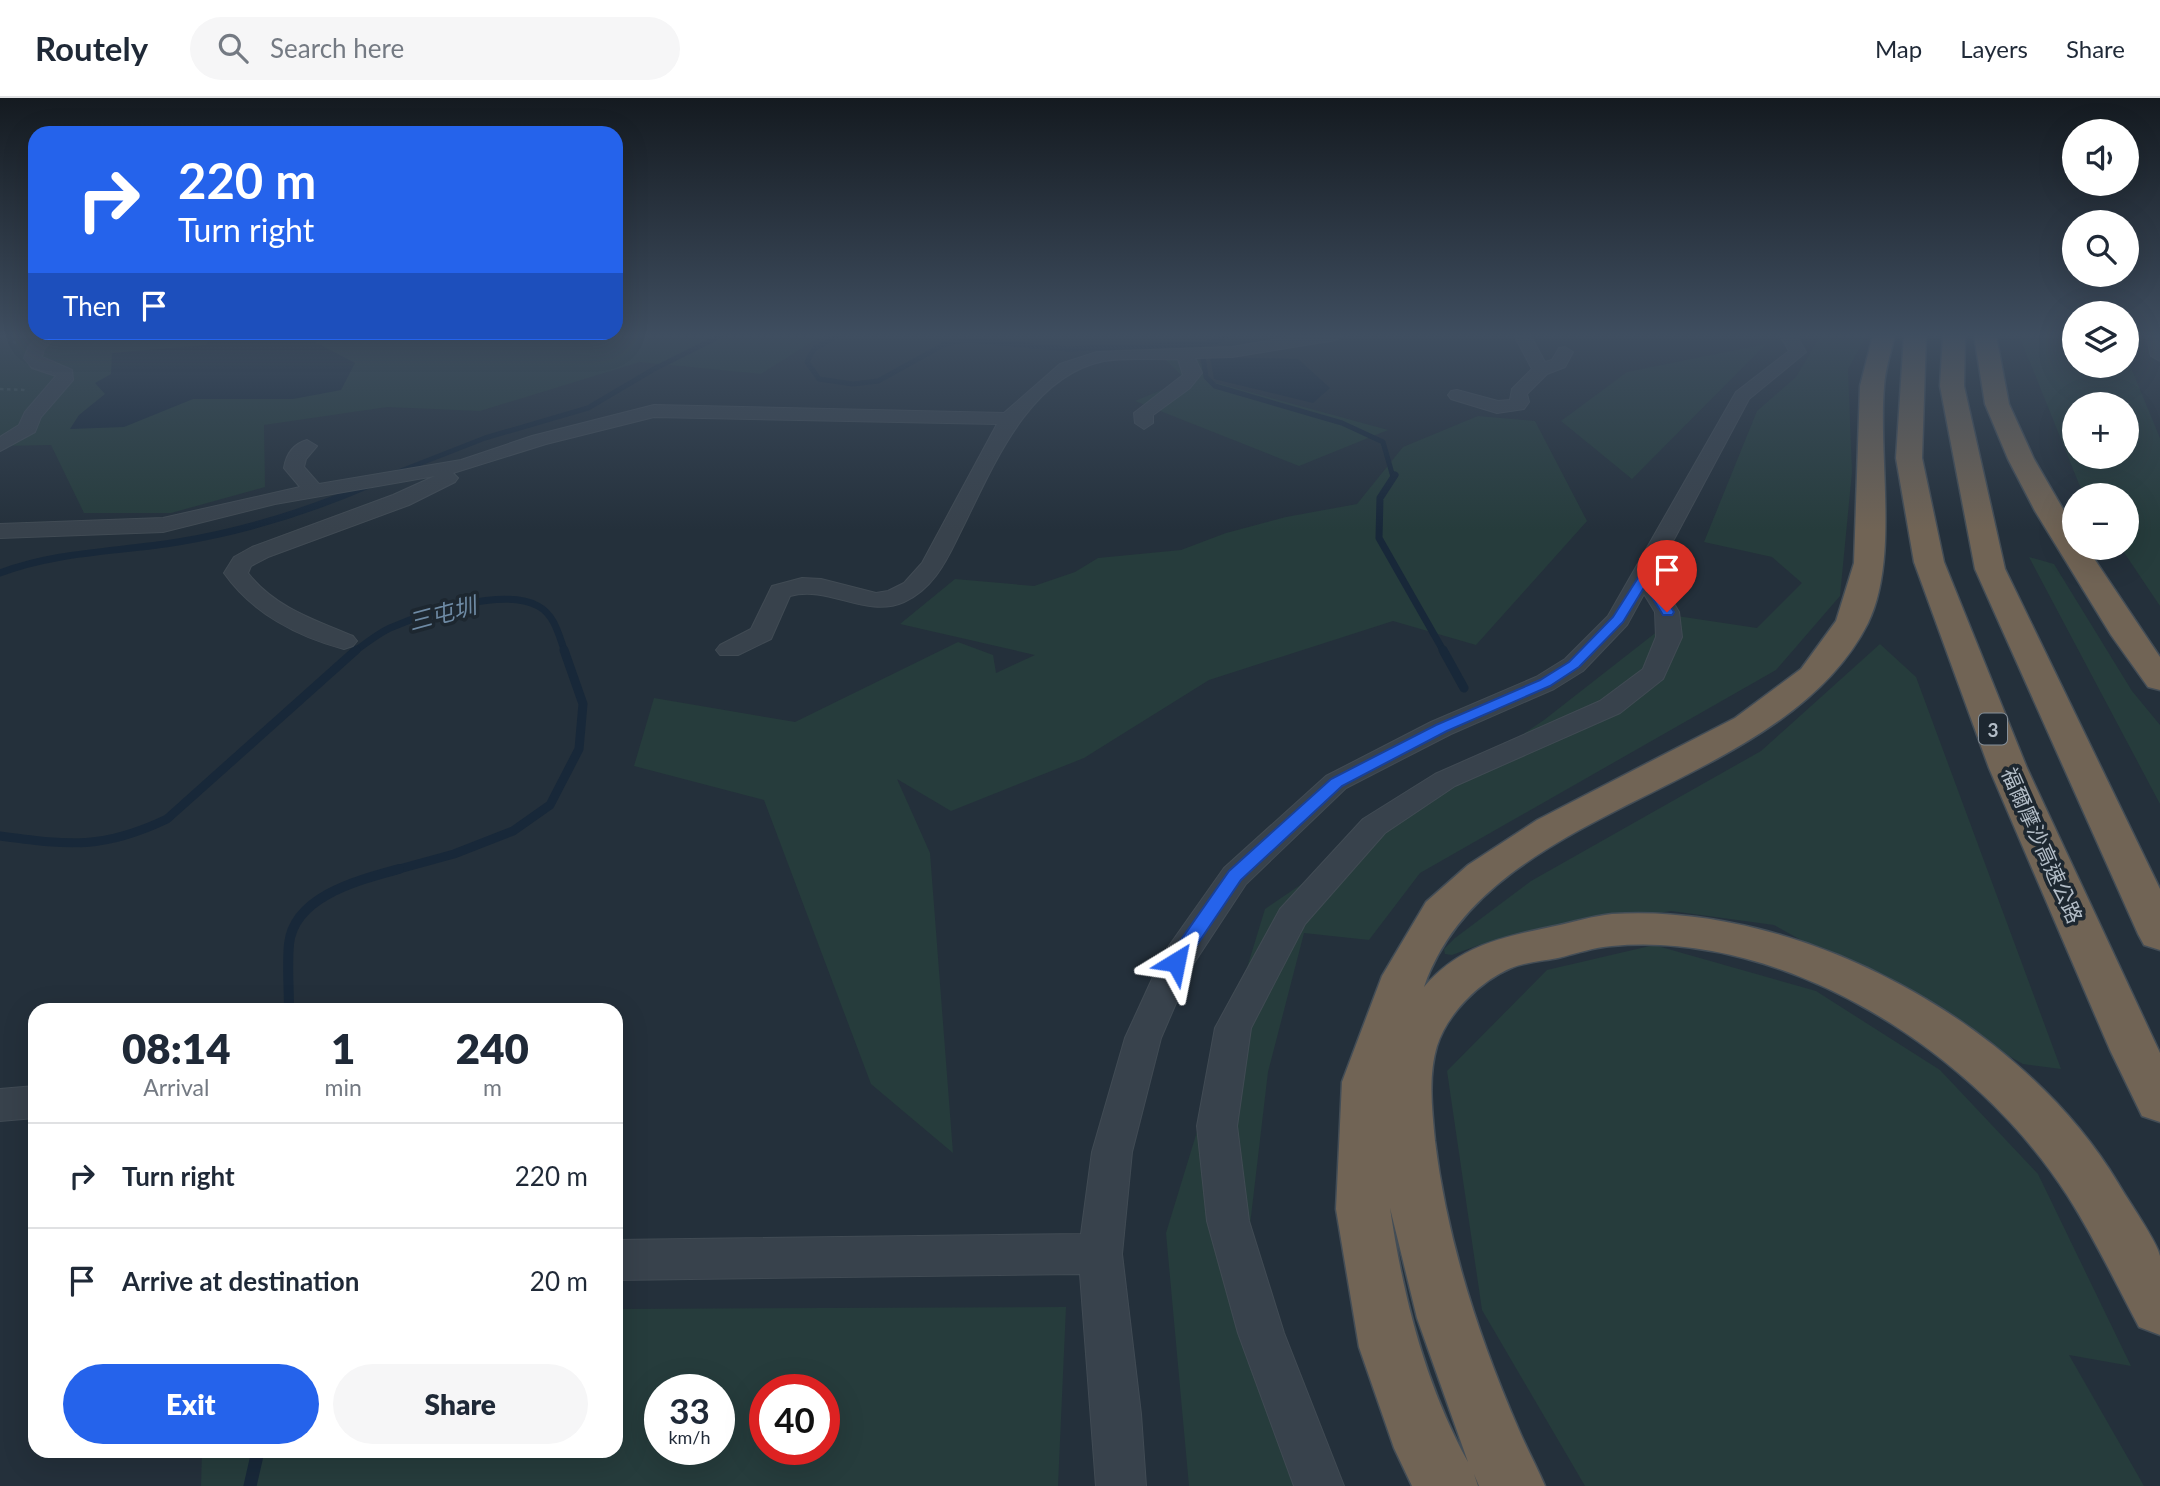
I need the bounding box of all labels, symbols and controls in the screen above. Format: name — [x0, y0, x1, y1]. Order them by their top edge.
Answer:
search box — [190, 17, 680, 80]
text: Routely — [35, 28, 148, 68]
icon: search — [214, 29, 252, 67]
text: Search here — [270, 32, 404, 64]
text: Map — [1875, 34, 1922, 63]
text: Layers — [1960, 34, 2028, 63]
text: Share — [2066, 34, 2125, 63]
map controls — [2062, 119, 2139, 560]
button: sound — [2062, 119, 2139, 196]
text: 220 m — [178, 151, 316, 209]
icon: right — [63, 154, 154, 245]
text: Turn right — [178, 210, 314, 249]
button: search — [2062, 210, 2139, 287]
icon: arrive — [135, 287, 173, 325]
text: Then — [63, 290, 121, 322]
button: layers — [2062, 301, 2139, 378]
button: + — [2062, 392, 2139, 469]
button: − — [2062, 483, 2139, 560]
pin — [1637, 540, 1697, 612]
icon: arrive — [1648, 551, 1686, 589]
water label: 三屯圳 — [405, 590, 482, 635]
road number: 3 — [1979, 714, 2007, 744]
street label: 福爾摩沙高速公路 — [1997, 763, 2089, 927]
position arrow — [1139, 925, 1213, 999]
text: 08:14 — [122, 1023, 231, 1073]
text: 1 — [331, 1023, 355, 1073]
text: 240 — [456, 1023, 529, 1073]
text: Arrival — [143, 1073, 209, 1101]
text: min — [325, 1073, 362, 1101]
text: m — [483, 1073, 502, 1101]
icon: right — [63, 1157, 101, 1195]
text: Turn right — [122, 1160, 235, 1192]
text: 220 m — [515, 1160, 588, 1192]
icon: arrive — [63, 1262, 101, 1300]
text: Arrive at destination — [122, 1265, 359, 1297]
text: 20 m — [530, 1265, 588, 1297]
button: Exit — [63, 1364, 319, 1444]
button: Share — [333, 1364, 588, 1444]
speed limit sign: 40 — [749, 1374, 840, 1465]
text: 33 — [669, 1389, 710, 1431]
text: km/h — [668, 1426, 711, 1448]

